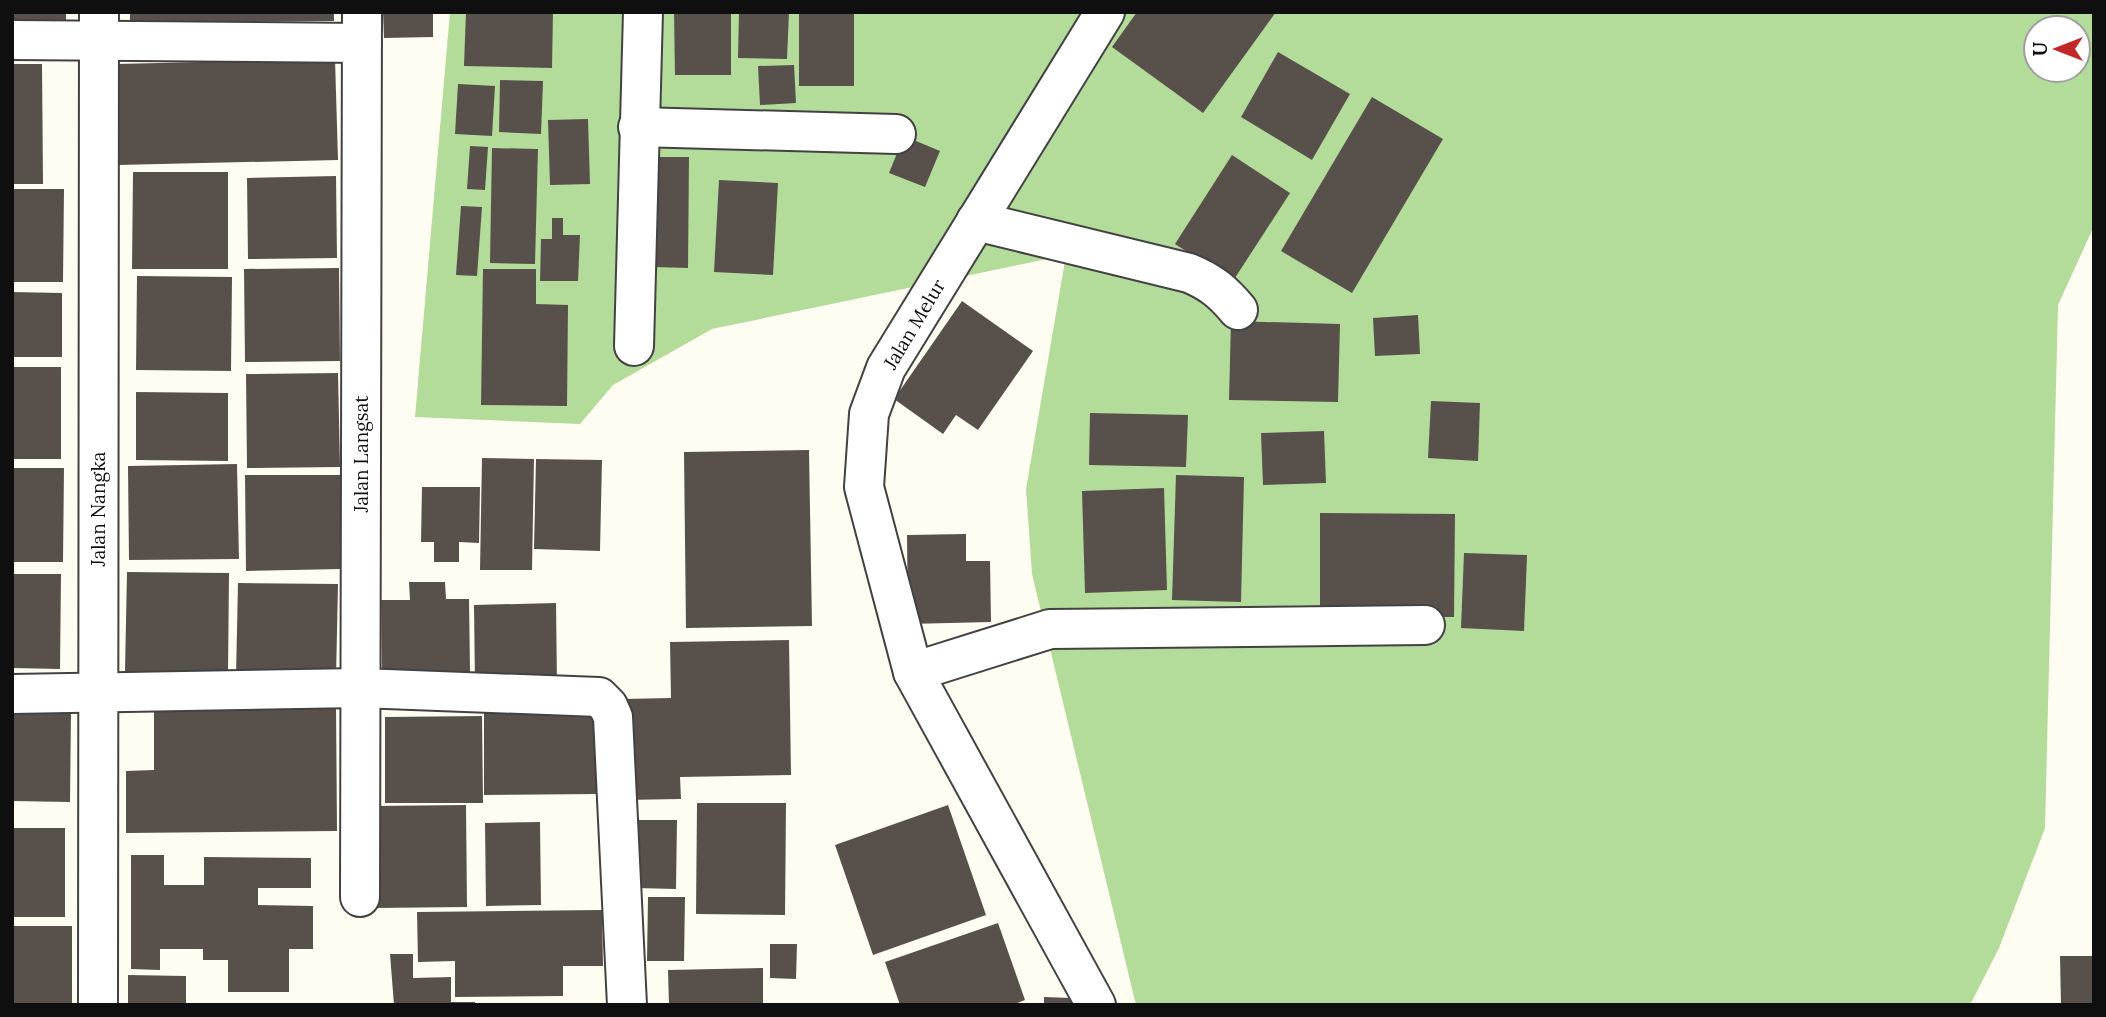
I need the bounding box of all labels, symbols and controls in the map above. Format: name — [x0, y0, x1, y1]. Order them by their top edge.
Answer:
north arrow — [2022, 14, 2092, 84]
text: U — [2028, 42, 2052, 56]
street label: Jalan Melur — [877, 274, 951, 374]
street label: Jalan Langsat — [349, 395, 373, 514]
street label: Jalan Nangka — [86, 451, 110, 567]

